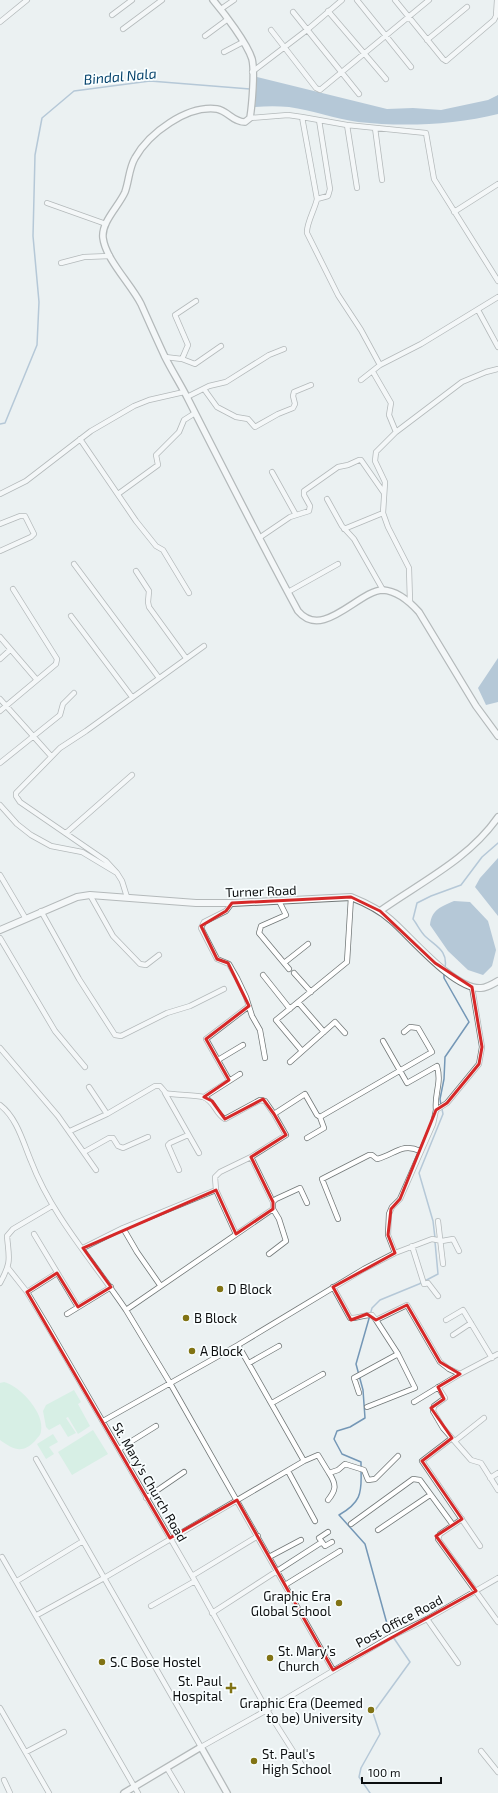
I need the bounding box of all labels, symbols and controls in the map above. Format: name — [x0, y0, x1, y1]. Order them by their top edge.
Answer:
water label: Bindal Nala — [83, 64, 157, 88]
street label: Turner Road — [225, 882, 297, 900]
place label: D Block — [228, 1281, 272, 1297]
marker: D Block — [215, 1284, 225, 1294]
place label: B Block — [194, 1310, 238, 1326]
marker: B Block — [181, 1313, 191, 1323]
place label: A Block — [200, 1343, 243, 1359]
marker: A Block — [187, 1346, 197, 1356]
street label: St. Mary's Church Road — [109, 1420, 191, 1544]
place label: Graphic Era Global School — [251, 1588, 331, 1619]
street label: Post Office Road — [353, 1591, 445, 1651]
marker: Graphic Era Global School — [334, 1598, 344, 1608]
place label: St. Mary’s Church — [278, 1643, 336, 1674]
marker: St. Mary’s Church — [265, 1653, 275, 1663]
place label: S.C Bose Hostel — [110, 1654, 201, 1670]
marker: S.C Bose Hostel — [97, 1657, 107, 1667]
place label: St. Paul Hospital — [173, 1673, 222, 1704]
marker: St. Paul Hospital — [225, 1682, 237, 1694]
place label: Graphic Era (Deemed to be) University — [240, 1695, 363, 1726]
marker: Graphic Era (Deemed to be) University — [366, 1705, 376, 1715]
place label: St. Paul's High School — [262, 1746, 332, 1777]
marker: St. Paul's High School — [249, 1756, 259, 1766]
scale bar — [362, 1759, 441, 1785]
text: 100 m — [368, 1765, 400, 1779]

